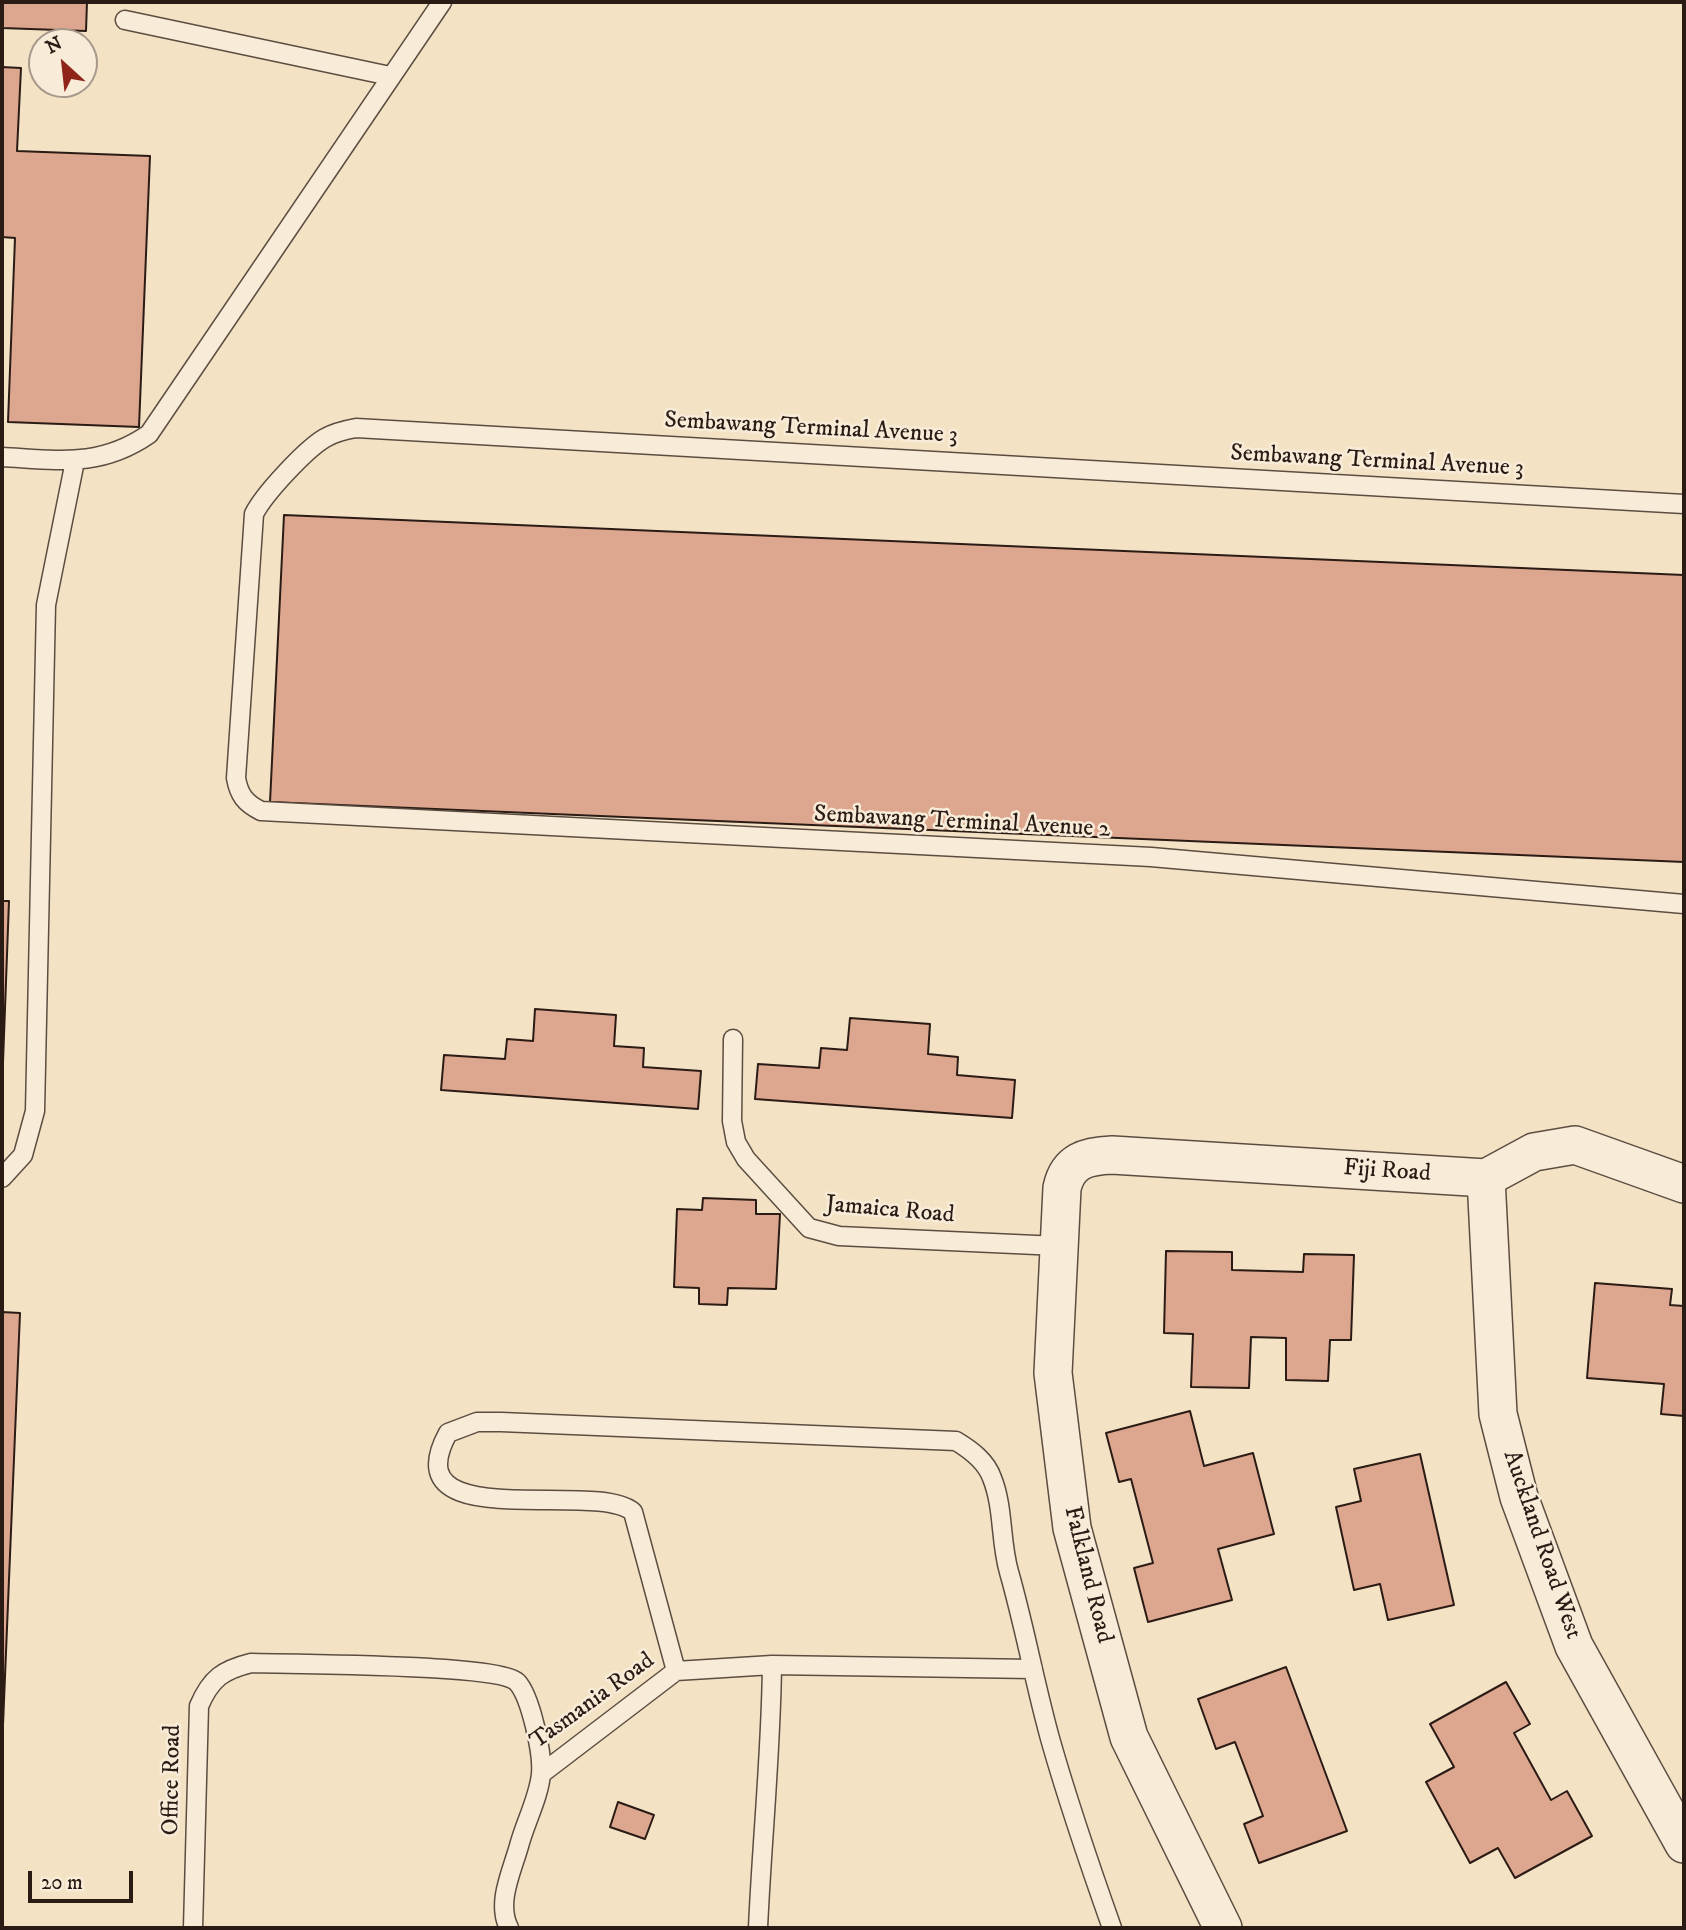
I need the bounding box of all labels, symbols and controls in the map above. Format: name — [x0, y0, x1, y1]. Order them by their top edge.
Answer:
north arrow — [28, 28, 98, 98]
text: N — [42, 32, 66, 59]
street label: Sembawang Terminal Avenue 3 — [663, 407, 959, 451]
street label: Sembawang Terminal Avenue 3 — [1229, 440, 1525, 484]
street label: Sembawang Terminal Avenue 2 — [813, 801, 1111, 845]
street label: Fiji Road — [1342, 1155, 1432, 1189]
street label: Jamaica Road — [824, 1191, 956, 1231]
street label: Auckland Road West — [1495, 1447, 1587, 1643]
street label: Falkland Road — [1056, 1504, 1118, 1646]
street label: Tasmania Road — [525, 1647, 661, 1757]
street label: Office Road — [158, 1724, 188, 1836]
scale bar — [32, 1856, 136, 1900]
text: 20 m — [41, 1870, 83, 1896]

